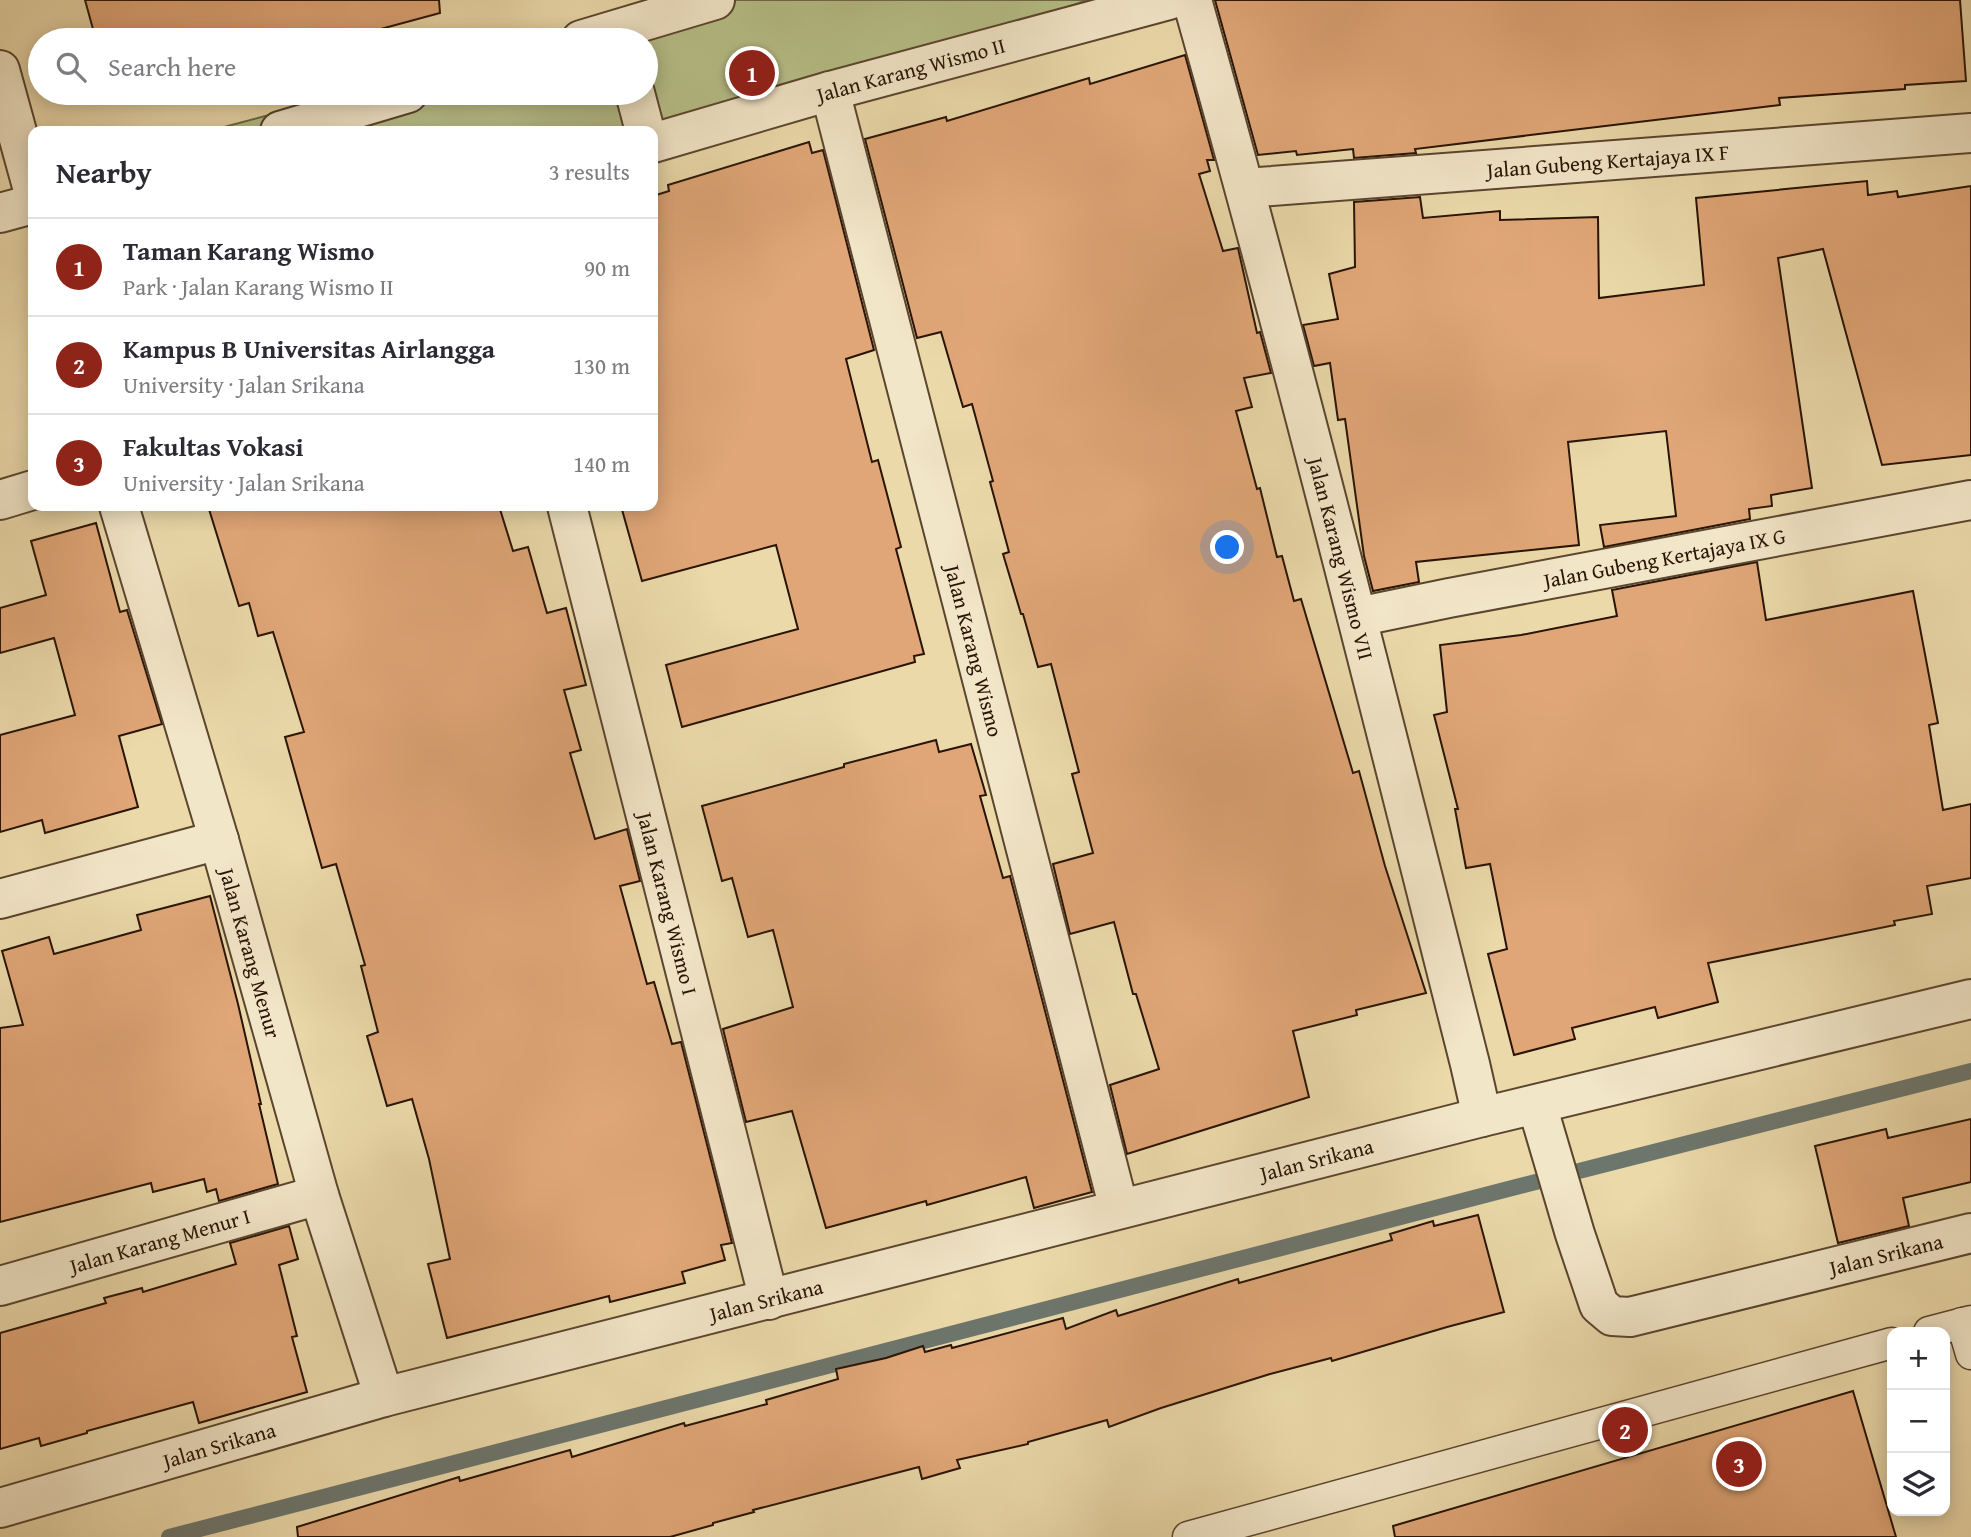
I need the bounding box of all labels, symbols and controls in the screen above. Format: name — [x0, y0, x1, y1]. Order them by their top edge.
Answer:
search box — [28, 28, 658, 105]
street label: Jalan Karang Wismo II — [810, 29, 1008, 111]
text: Search here — [108, 47, 236, 86]
pin: 1 — [729, 47, 775, 99]
icon: search — [52, 48, 90, 86]
street label: Jalan Gubeng Kertajaya IX F — [1483, 136, 1730, 185]
text: Nearby — [56, 150, 152, 194]
text: 3 results — [549, 155, 630, 188]
text: Taman Karang Wismo — [123, 231, 374, 270]
text: 1 — [73, 251, 85, 284]
text: 90 m — [584, 251, 630, 284]
text: Park · Jalan Karang Wismo II — [123, 270, 394, 303]
text: Kampus B Universitas Airlangga — [123, 329, 495, 368]
text: 2 — [73, 349, 85, 382]
text: 130 m — [573, 349, 630, 382]
text: University · Jalan Srikana — [123, 368, 365, 401]
text: Fakultas Vokasi — [123, 427, 304, 466]
text: 3 — [73, 447, 85, 480]
text: 140 m — [573, 447, 630, 480]
street label: Jalan Karang Wismo VII — [1300, 451, 1382, 663]
text: University · Jalan Srikana — [123, 466, 365, 499]
street label: Jalan Gubeng Kertajaya IX G — [1538, 520, 1788, 596]
your location — [1210, 530, 1244, 564]
street label: Jalan Karang Wismo — [937, 558, 1012, 740]
street label: Jalan Karang Wismo I — [629, 806, 706, 998]
street label: Jalan Karang Menur — [211, 861, 290, 1042]
street label: Jalan Srikana — [1253, 1130, 1377, 1189]
street label: Jalan Karang Menur I — [63, 1200, 254, 1282]
street label: Jalan Srikana — [1823, 1225, 1946, 1284]
street label: Jalan Srikana — [703, 1270, 826, 1330]
map controls — [1887, 1327, 1950, 1516]
button: + — [1887, 1327, 1950, 1390]
button: − — [1887, 1390, 1950, 1453]
pin: 2 — [1602, 1404, 1648, 1456]
street label: Jalan Srikana — [156, 1414, 279, 1477]
pin: 3 — [1716, 1438, 1762, 1490]
button: layers — [1887, 1453, 1950, 1516]

